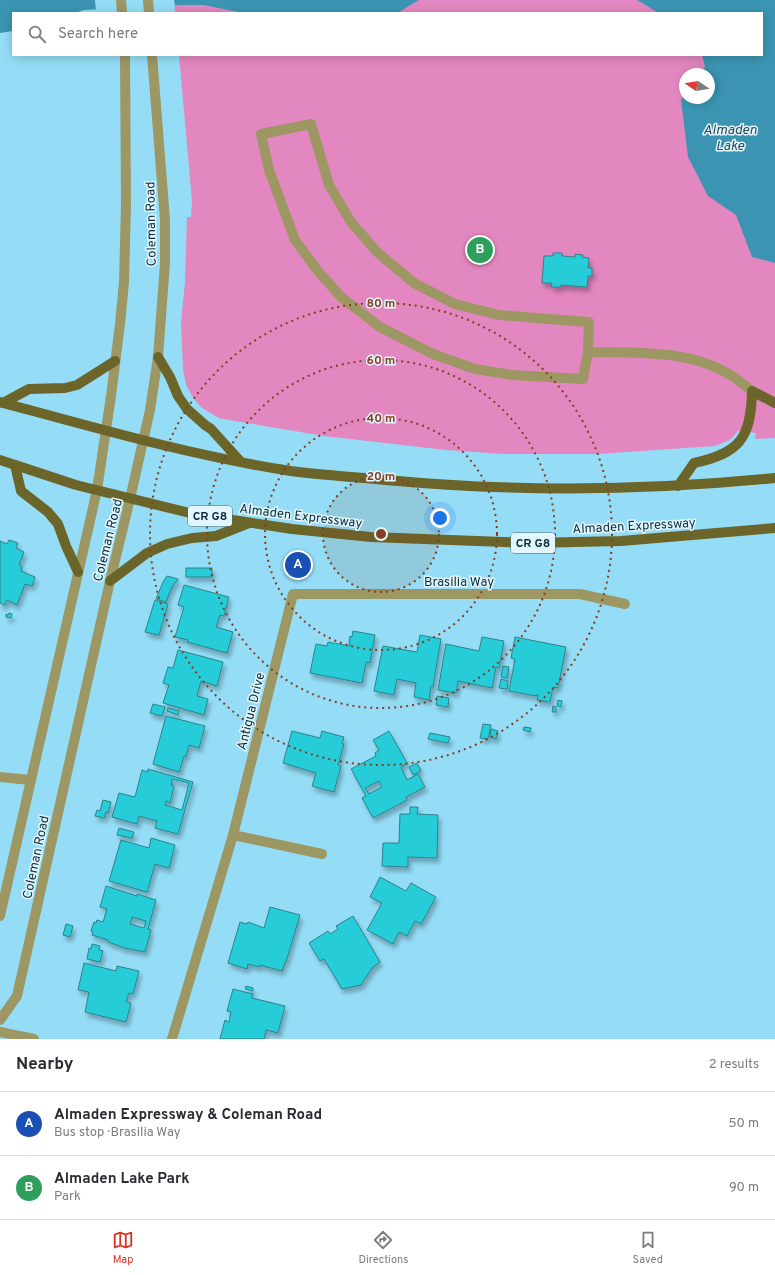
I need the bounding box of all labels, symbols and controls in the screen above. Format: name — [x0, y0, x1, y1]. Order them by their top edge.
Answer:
search box — [12, 12, 763, 56]
icon: search — [26, 23, 48, 45]
text: Search here — [58, 25, 138, 44]
north arrow — [679, 68, 715, 104]
water label: Almaden Lake — [703, 122, 757, 155]
street label: Coleman Road — [143, 181, 161, 267]
pin: B — [467, 235, 493, 265]
text: 80 m — [367, 296, 395, 312]
text: 60 m — [367, 353, 395, 369]
text: 40 m — [366, 411, 396, 427]
text: 20 m — [367, 469, 395, 485]
street label: Coleman Road — [91, 497, 127, 584]
street label: Almaden Expressway — [238, 502, 363, 532]
road number: CR G8 — [188, 506, 232, 526]
your location — [430, 508, 450, 528]
street label: Almaden Expressway — [572, 516, 696, 538]
centre of rings — [374, 527, 388, 541]
road number: CR G8 — [511, 533, 555, 553]
pin: A — [285, 550, 311, 580]
street label: Brasilia Way — [424, 575, 494, 591]
street label: Antigua Drive — [235, 671, 269, 752]
street label: Coleman Road — [20, 814, 54, 901]
text: Nearby — [16, 1054, 73, 1076]
text: 2 results — [709, 1057, 759, 1073]
text: Almaden Expressway & Coleman Road — [54, 1106, 322, 1125]
text: A — [24, 1116, 34, 1132]
text: 50 m — [729, 1116, 759, 1132]
text: Bus stop · Brasilia Way — [54, 1125, 181, 1141]
text: Almaden Lake Park — [54, 1170, 190, 1189]
text: B — [25, 1180, 33, 1196]
text: 90 m — [729, 1180, 759, 1196]
text: Park — [54, 1189, 81, 1205]
tab: Map — [112, 1229, 134, 1267]
tab: Directions — [358, 1229, 408, 1267]
tab: Saved — [633, 1229, 663, 1267]

